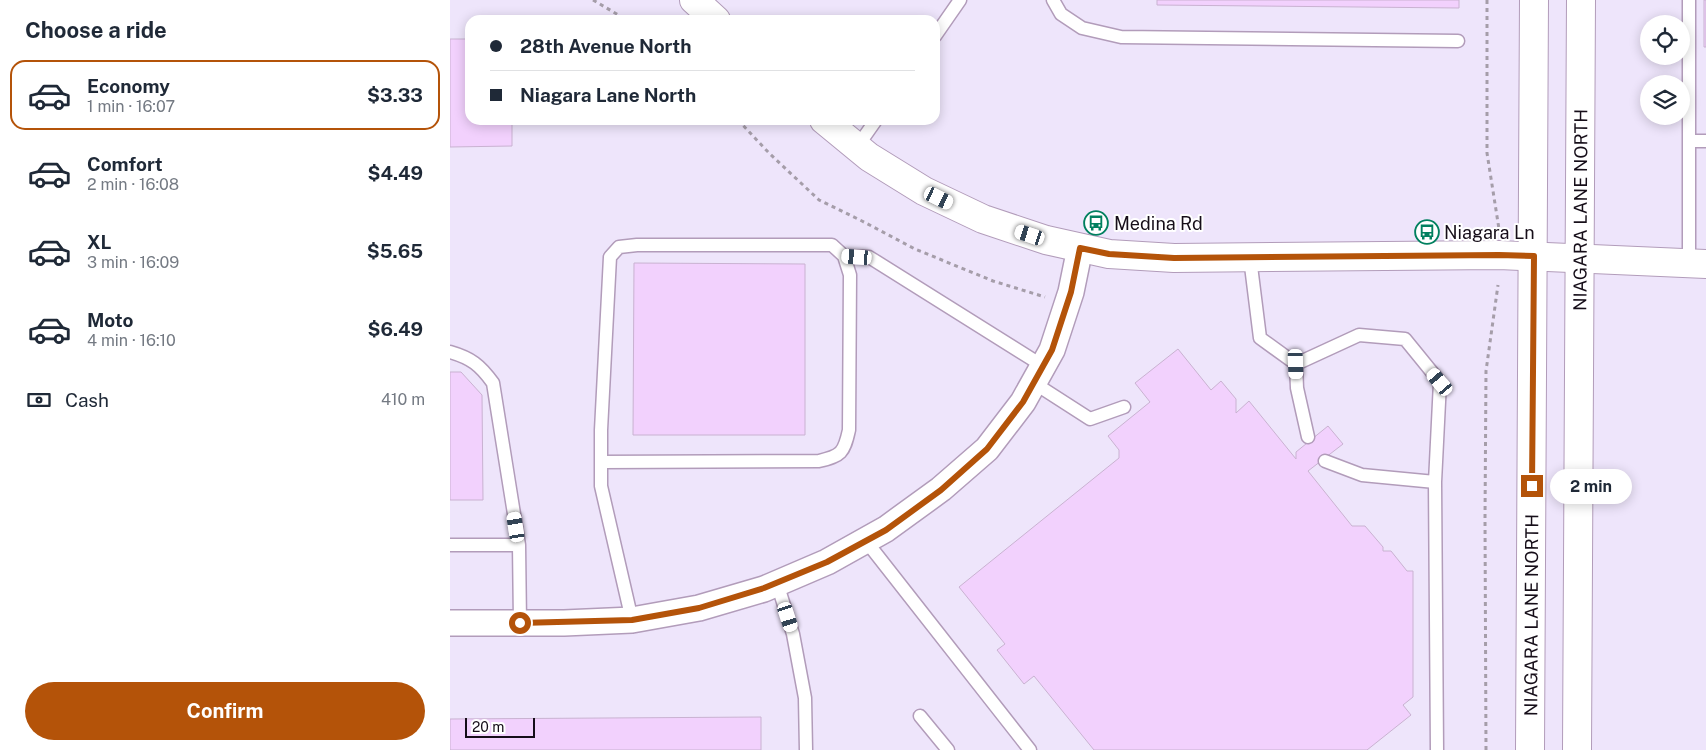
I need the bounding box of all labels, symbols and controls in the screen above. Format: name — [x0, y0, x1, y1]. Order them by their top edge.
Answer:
map controls — [1640, 15, 1690, 125]
button: locate — [1640, 15, 1690, 65]
text: Choose a ride — [25, 17, 167, 43]
text: 28th Avenue North — [520, 35, 691, 57]
icon: car — [27, 73, 72, 118]
text: Economy — [87, 75, 170, 97]
button: layers — [1640, 75, 1690, 125]
text: $3.33 — [367, 84, 423, 106]
text: Niagara Lane North — [520, 84, 696, 106]
text: 1 min · 16:07 — [87, 97, 175, 116]
street label: NIAGARA LANE NORTH — [1569, 109, 1591, 311]
icon: car — [27, 151, 72, 196]
text: Comfort — [87, 153, 163, 175]
text: $4.49 — [368, 162, 423, 184]
text: 2 min · 16:08 — [87, 175, 179, 194]
car — [922, 185, 955, 211]
bus stop icon: Medina Rd — [1083, 210, 1109, 236]
place label: Medina Rd — [1114, 213, 1203, 234]
bus stop icon: Niagara Ln — [1414, 219, 1440, 245]
place label: Niagara Ln — [1444, 222, 1535, 243]
car — [1013, 223, 1046, 247]
icon: car — [27, 229, 72, 274]
text: XL — [87, 231, 112, 253]
text: $5.65 — [367, 240, 423, 262]
car — [841, 248, 872, 266]
text: 3 min · 16:09 — [87, 253, 179, 272]
icon: car — [27, 307, 72, 352]
text: Moto — [87, 309, 133, 331]
text: $6.49 — [367, 318, 423, 340]
text: 4 min · 16:10 — [87, 331, 176, 350]
car — [1287, 349, 1304, 379]
car — [1424, 366, 1455, 398]
icon: cash — [25, 386, 53, 414]
text: Cash — [65, 389, 109, 411]
text: 410 m — [381, 390, 425, 409]
callout: 2 min — [1550, 468, 1632, 504]
route end — [1521, 475, 1543, 497]
text: 2 min — [1570, 477, 1612, 496]
car — [506, 511, 525, 543]
street label: NIAGARA LANE NORTH — [1520, 514, 1542, 716]
car — [776, 600, 799, 634]
route start — [509, 612, 531, 634]
button: Confirm — [25, 682, 425, 740]
scale bar — [465, 715, 535, 738]
text: 20 m — [472, 719, 504, 735]

